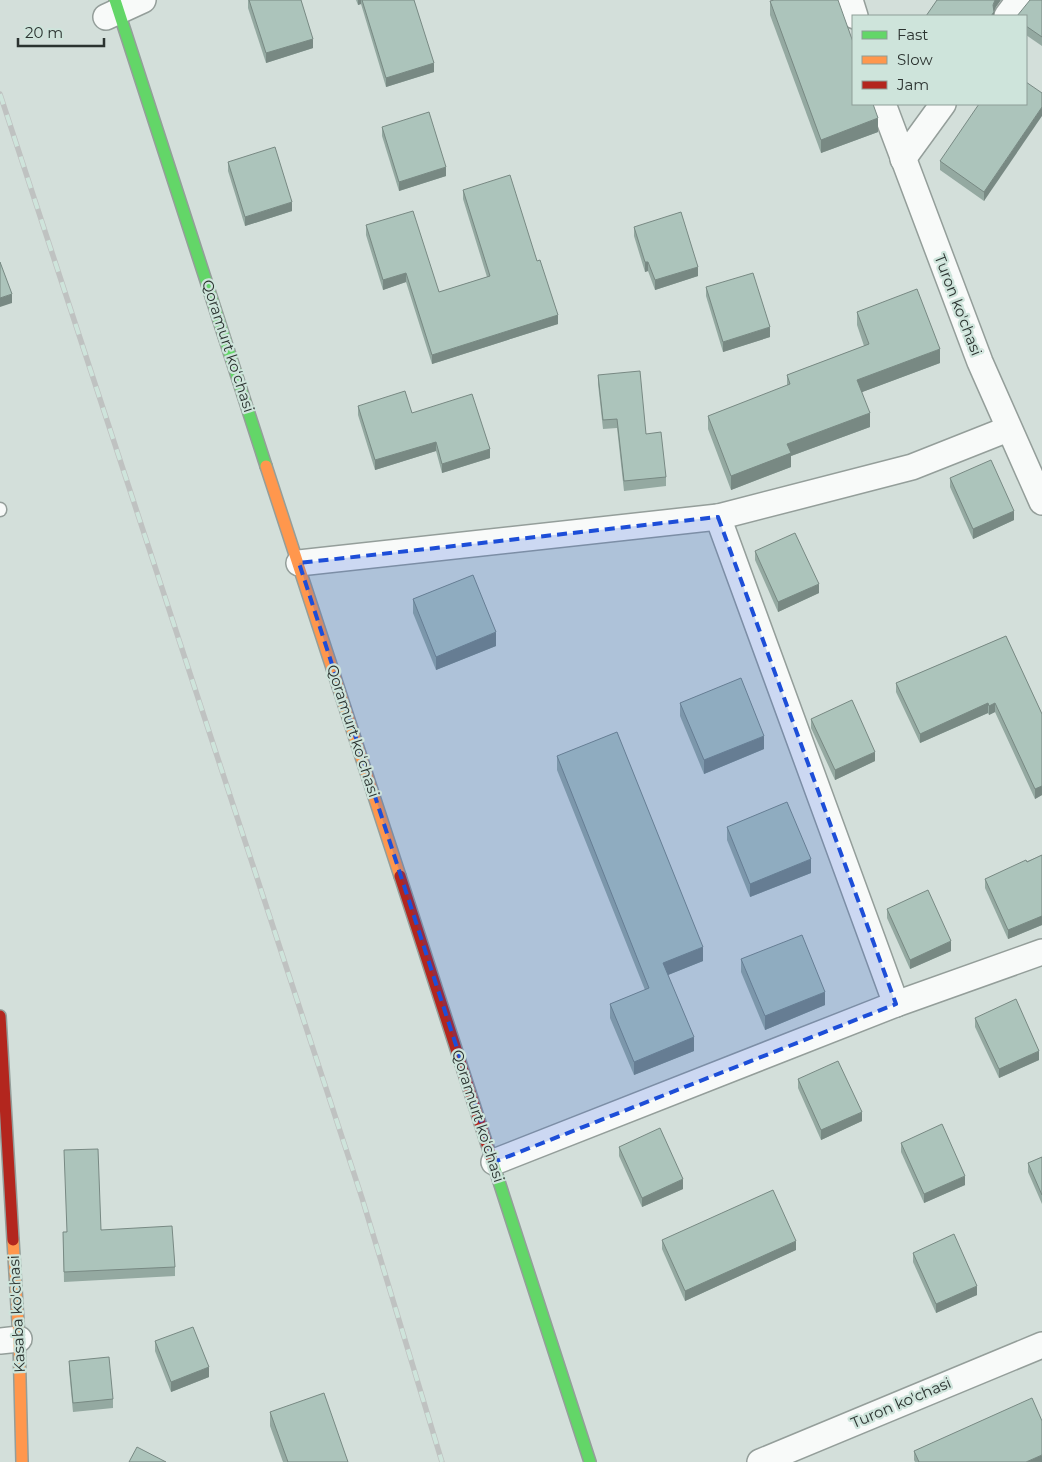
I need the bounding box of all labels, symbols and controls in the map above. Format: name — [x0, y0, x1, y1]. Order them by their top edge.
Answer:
scale bar — [18, 15, 104, 47]
legend — [852, 15, 1027, 105]
text: 20 m — [25, 23, 63, 42]
text: Fast — [897, 25, 928, 44]
text: Slow — [897, 50, 933, 69]
text: Jam — [896, 75, 929, 94]
street label: Turon ko'chasi — [930, 251, 987, 358]
street label: Qoramurt koʻchasi — [198, 277, 259, 415]
street label: Qoramurt koʻchasi — [323, 662, 384, 800]
street label: Qoramurt koʻchasi — [448, 1047, 509, 1185]
street label: Kasaba ko'chasi — [4, 1255, 29, 1373]
street label: Turon ko'chasi — [848, 1373, 954, 1432]

